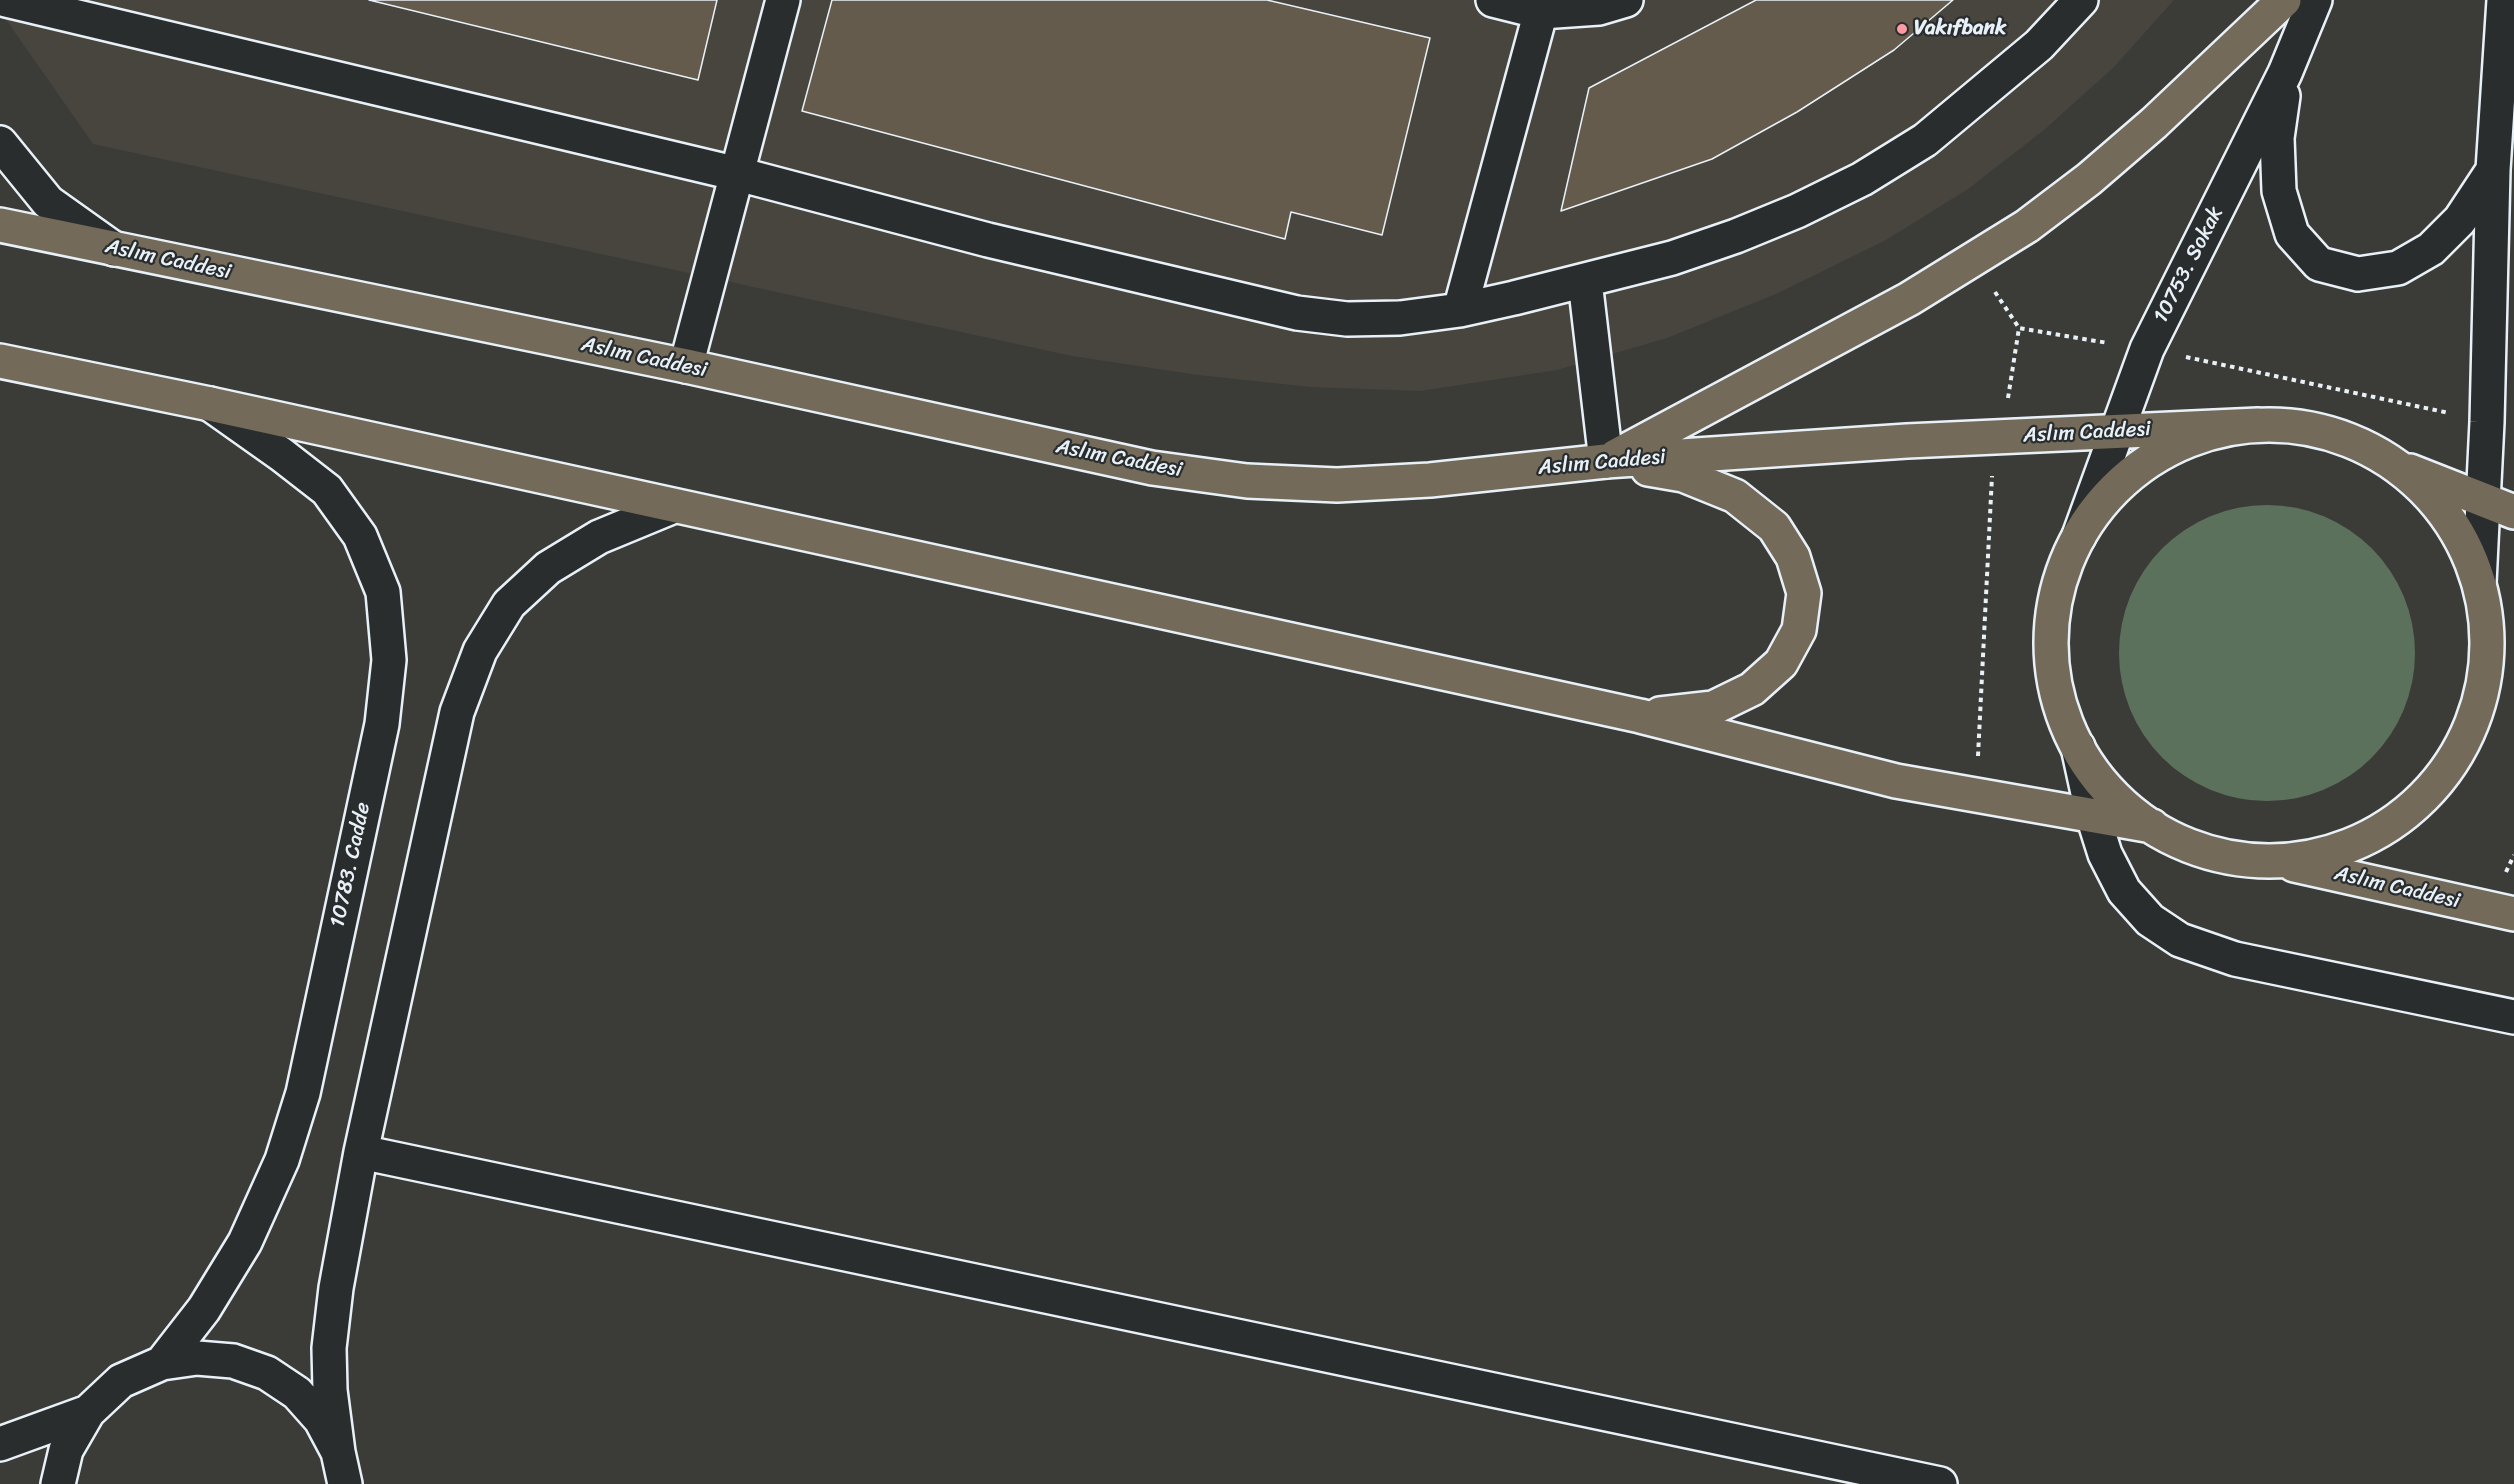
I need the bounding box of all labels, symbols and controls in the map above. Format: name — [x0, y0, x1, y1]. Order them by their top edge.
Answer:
place label: Vakıfbank — [1914, 16, 2006, 42]
marker: Vakıfbank — [1895, 22, 1909, 36]
street label: 10753. Sokak — [2149, 203, 2229, 327]
street label: Aslım Caddesi — [103, 234, 233, 286]
street label: Aslım Caddesi — [579, 332, 709, 384]
street label: Aslım Caddesi — [2023, 417, 2151, 449]
street label: Aslım Caddesi — [1054, 434, 1184, 484]
street label: Aslım Caddesi — [1537, 445, 1667, 481]
street label: 10783. Cadde — [325, 800, 377, 930]
street label: Aslım Caddesi — [2332, 861, 2462, 915]

